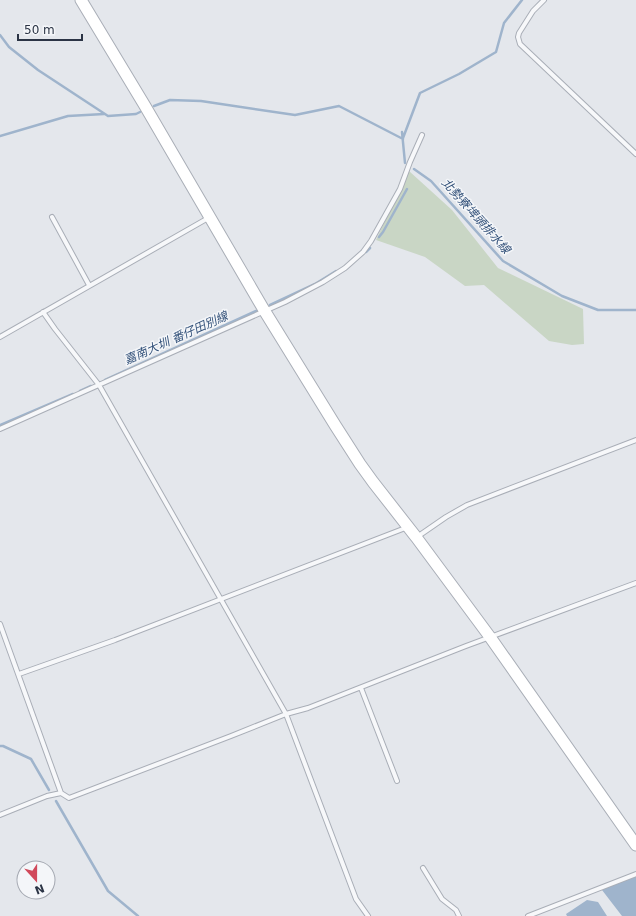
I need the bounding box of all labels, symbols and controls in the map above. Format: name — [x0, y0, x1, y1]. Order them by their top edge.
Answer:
scale bar — [18, 16, 82, 42]
text: 50 m — [24, 23, 55, 37]
water label: 北勢寮埤頭排水線 — [439, 176, 515, 258]
water label: 嘉南大圳 番仔田別線 — [122, 308, 232, 367]
north arrow — [16, 860, 56, 900]
text: N — [33, 881, 46, 897]

